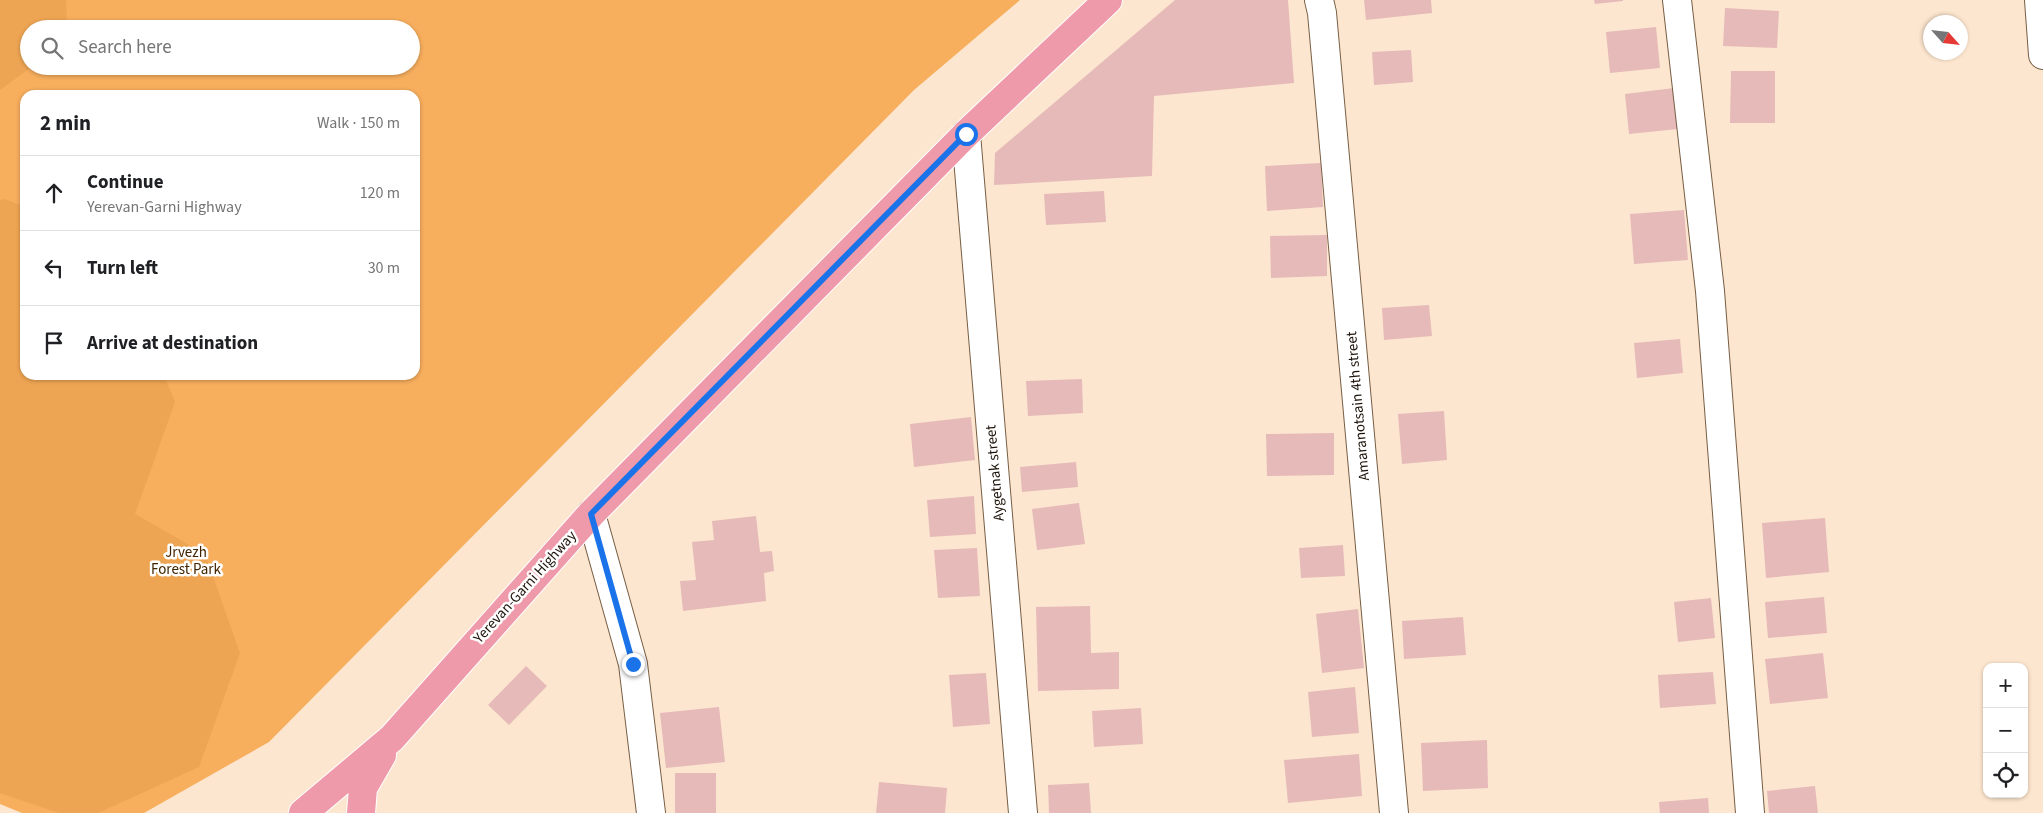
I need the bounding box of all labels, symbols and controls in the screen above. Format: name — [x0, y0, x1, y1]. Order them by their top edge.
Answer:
north arrow — [1923, 15, 1968, 60]
search box — [20, 20, 420, 75]
icon: search — [38, 34, 66, 62]
text: Search here — [78, 34, 172, 61]
text: 2 min — [40, 108, 91, 138]
text: Walk · 150 m — [317, 112, 400, 134]
route start — [955, 123, 978, 146]
text: Continue — [87, 169, 164, 196]
icon: ahead — [40, 179, 68, 207]
text: 120 m — [360, 182, 400, 204]
text: Yerevan-Garni Highway — [87, 196, 242, 218]
icon: left — [40, 254, 68, 282]
text: Turn left — [87, 255, 158, 282]
text: 30 m — [368, 257, 400, 279]
icon: arrive — [40, 329, 68, 357]
text: Arrive at destination — [87, 330, 258, 357]
street label: Amaranotsain 4th street — [1341, 330, 1375, 482]
street label: Aygetnak street — [980, 424, 1010, 522]
street label: Yerevan-Garni Highway — [468, 526, 581, 649]
park label: Jrvezh Forest Park — [151, 542, 222, 580]
route end — [622, 653, 645, 676]
map controls — [1983, 663, 2028, 798]
button: + — [1983, 663, 2028, 708]
button: − — [1983, 708, 2028, 753]
button: locate — [1983, 753, 2028, 798]

